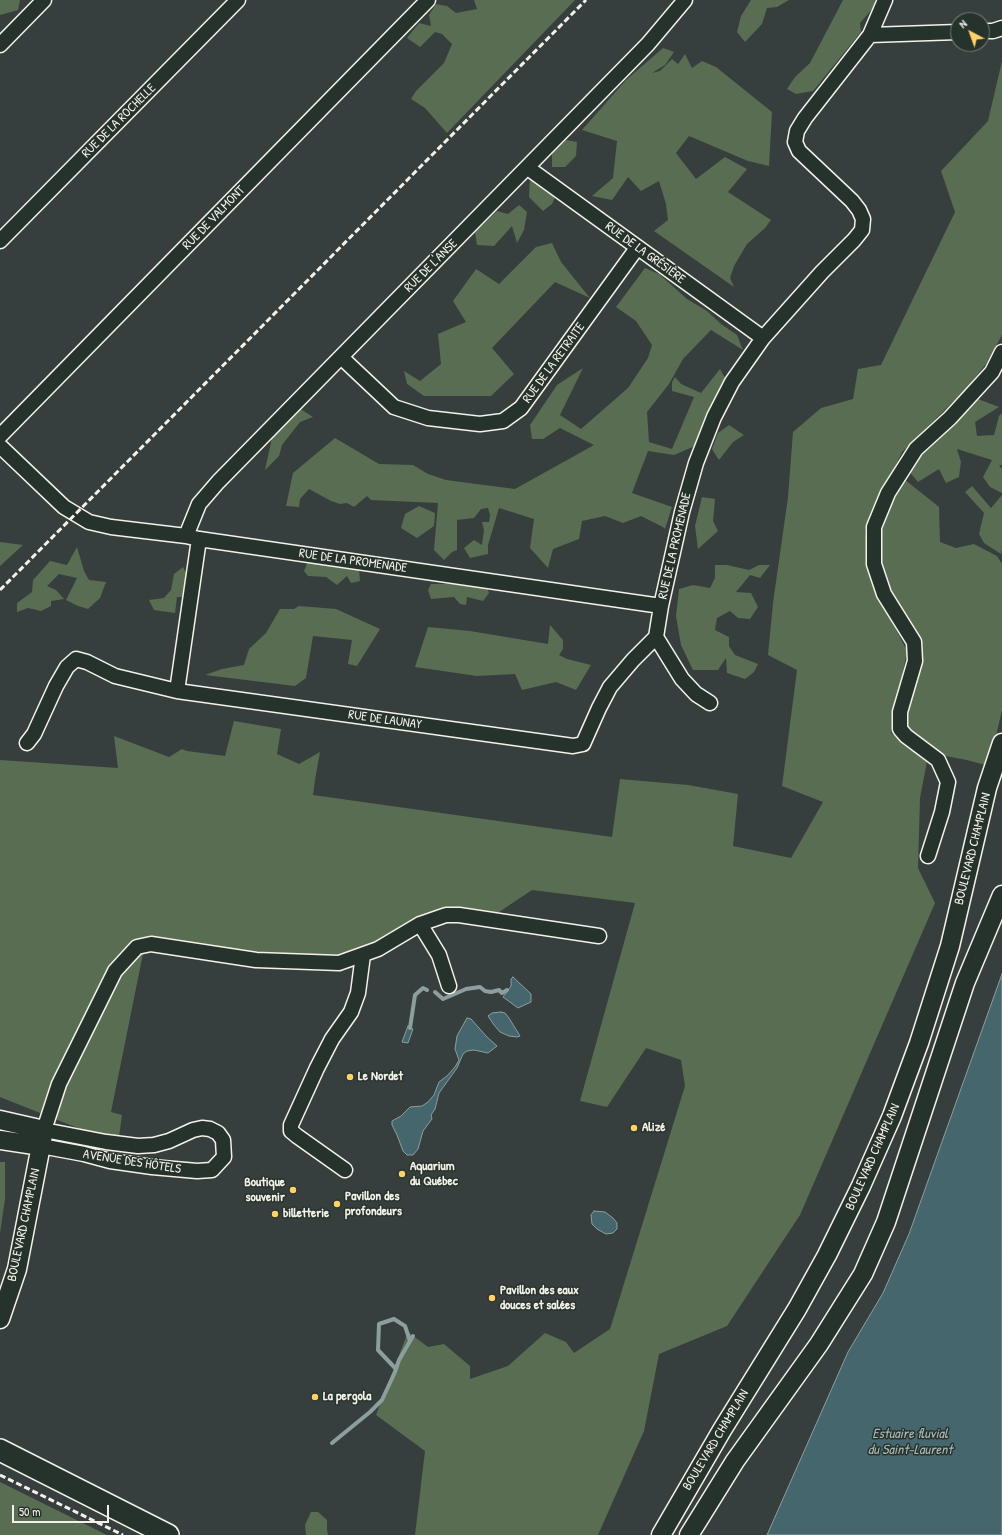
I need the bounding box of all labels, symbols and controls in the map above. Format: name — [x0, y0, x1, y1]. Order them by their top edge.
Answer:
north arrow — [950, 12, 990, 52]
text: N — [956, 16, 970, 31]
street label: RUE DE LA ROCHELLE — [79, 81, 159, 161]
street label: RUE DE VALMONT — [180, 183, 248, 253]
street label: RUE DE LA GRÉSIÈRE — [602, 219, 688, 287]
street label: RUE DE L'ANSE — [401, 236, 461, 296]
street label: RUE DE LA RETRAITE — [520, 320, 588, 406]
street label: RUE DE LA PROMENADE — [655, 491, 695, 601]
street label: RUE DE LA PROMENADE — [298, 546, 408, 576]
street label: RUE DE LAUNAY — [347, 707, 423, 733]
street label: BOULEVARD CHAMPLAIN — [952, 791, 994, 907]
place label: Le Nordet — [358, 1069, 403, 1085]
marker: Le Nordet — [345, 1072, 355, 1082]
street label: BOULEVARD CHAMPLAIN — [842, 1101, 904, 1213]
place label: Alizé — [642, 1120, 665, 1136]
marker: Alizé — [629, 1123, 639, 1133]
street label: AVENUE DES HÔTELS — [82, 1147, 182, 1177]
place label: Aquarium du Québec — [410, 1159, 458, 1190]
street label: BOULEVARD CHAMPLAIN — [4, 1167, 44, 1283]
marker: Aquarium du Québec — [397, 1169, 407, 1179]
place label: Boutique souvenir — [244, 1175, 285, 1206]
marker: Boutique souvenir — [288, 1185, 298, 1195]
place label: Pavillon des profondeurs — [345, 1189, 402, 1220]
marker: Pavillon des profondeurs — [332, 1199, 342, 1209]
place label: billetterie — [283, 1206, 329, 1222]
marker: billetterie — [270, 1209, 280, 1219]
place label: Pavillon des eaux douces et salées — [500, 1283, 579, 1314]
marker: Pavillon des eaux douces et salées — [487, 1293, 497, 1303]
street label: BOULEVARD CHAMPLAIN — [680, 1387, 752, 1493]
place label: La pergola — [323, 1389, 371, 1405]
marker: La pergola — [310, 1392, 320, 1402]
water label: Estuaire fluvial du Saint-Laurent — [868, 1426, 952, 1458]
scale bar — [14, 1497, 111, 1523]
text: 50 m — [19, 1503, 40, 1520]

